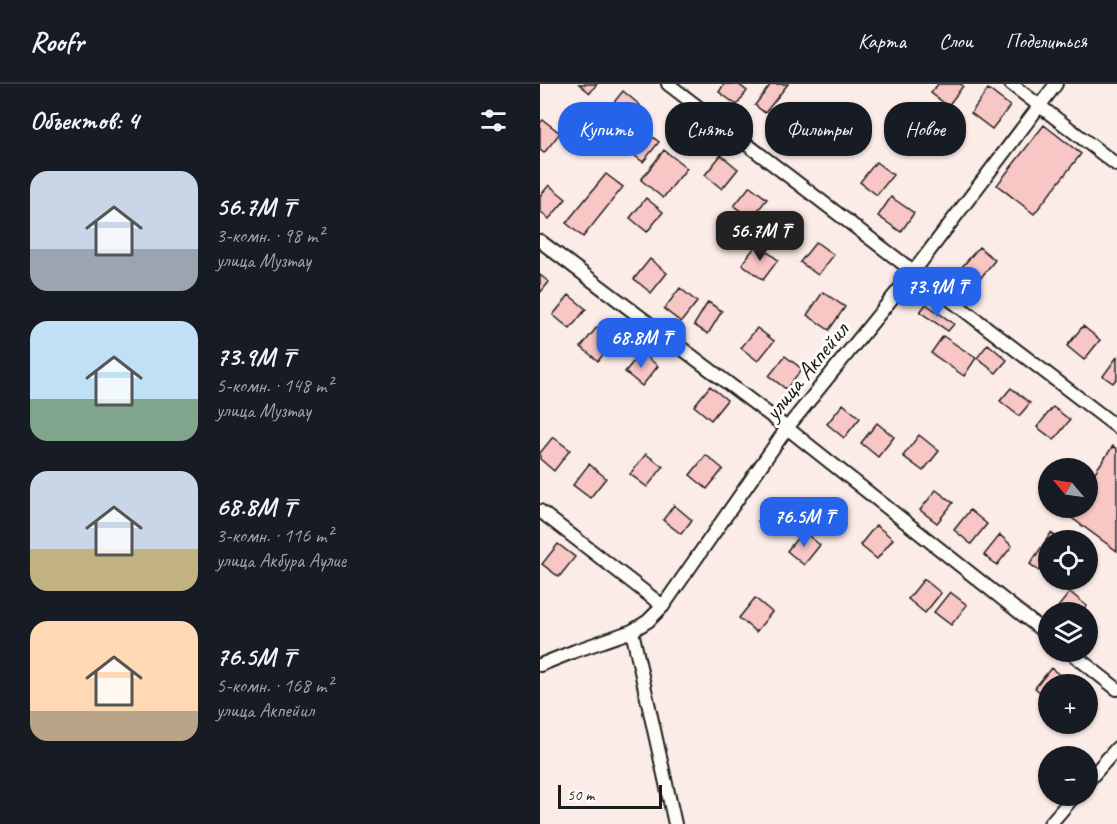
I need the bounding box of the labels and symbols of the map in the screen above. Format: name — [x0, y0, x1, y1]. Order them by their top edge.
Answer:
pin: 56.7M ₸ — [705, 211, 815, 262]
pin: 73.9M ₸ — [882, 267, 992, 318]
street label: улица Акпейил — [756, 315, 856, 428]
pin: 68.8M ₸ — [586, 318, 696, 369]
north arrow — [1038, 458, 1098, 518]
pin: 76.5M ₸ — [749, 497, 859, 548]
scale bar — [558, 782, 662, 810]

